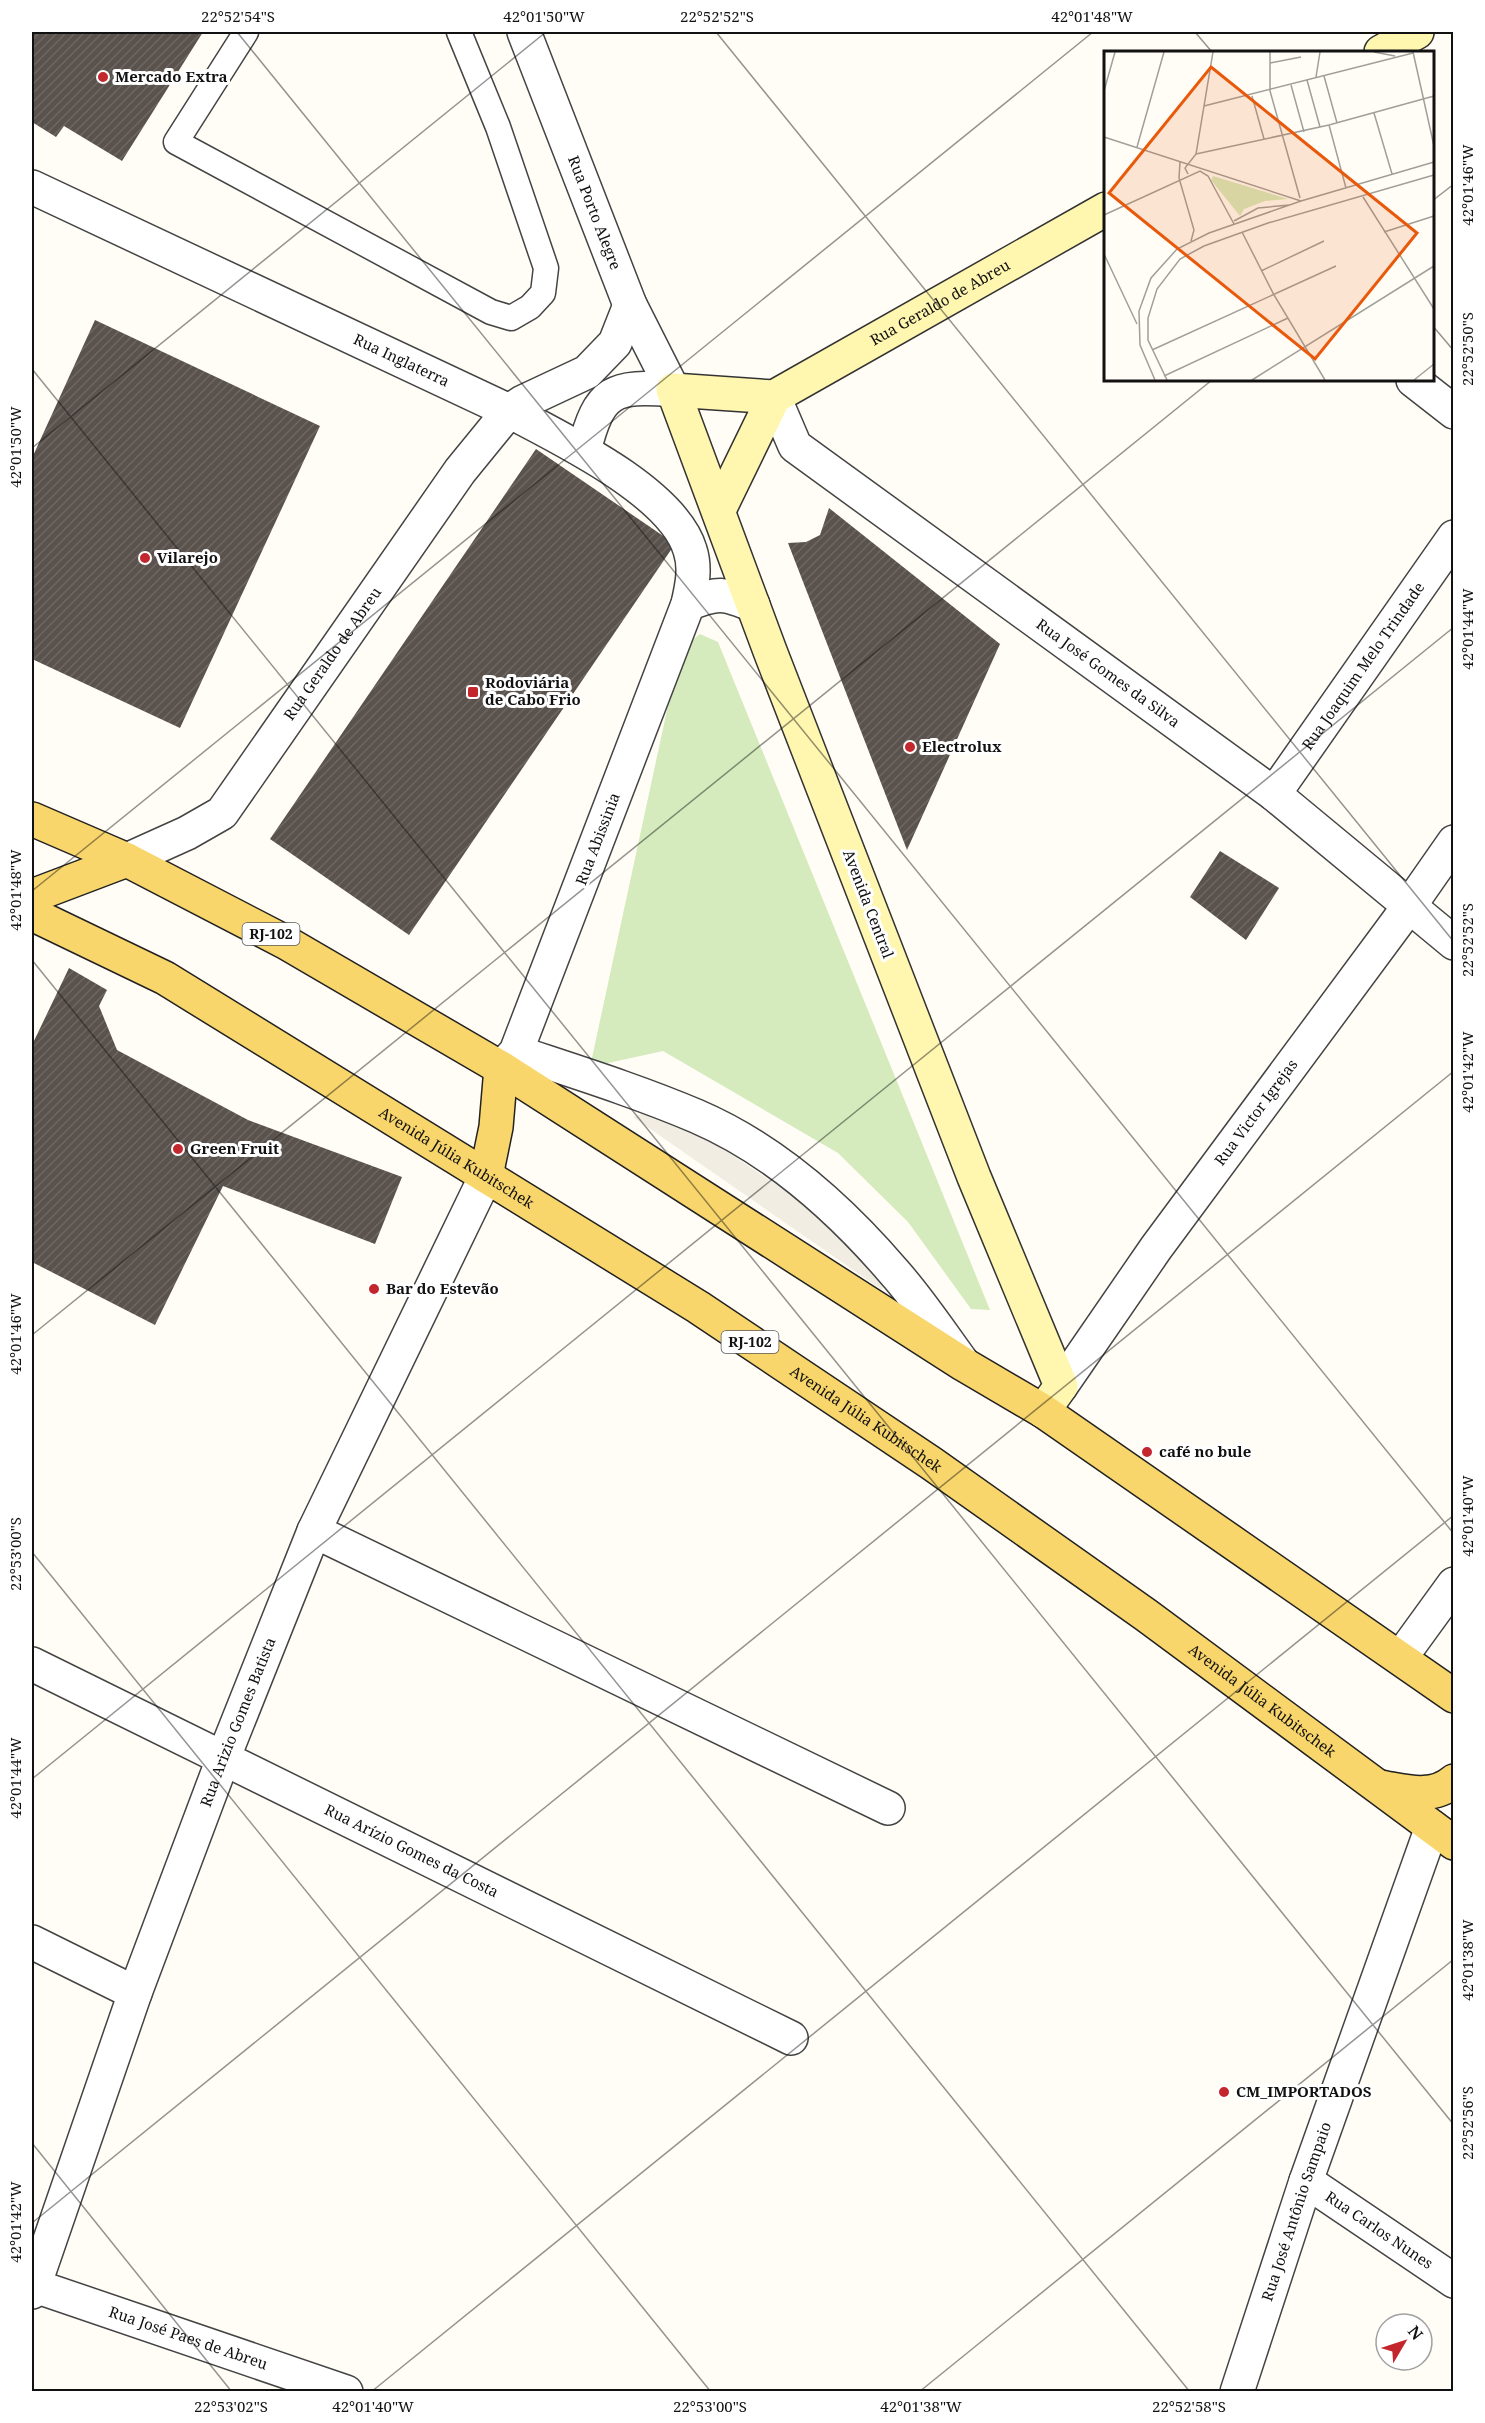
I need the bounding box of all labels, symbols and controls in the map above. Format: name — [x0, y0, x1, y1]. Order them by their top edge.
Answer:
text: 22°52'54"S — [201, 6, 275, 26]
text: 42°01'50"W — [503, 6, 585, 26]
text: 22°52'52"S — [680, 6, 754, 26]
text: 42°01'48"W — [1051, 6, 1133, 26]
inset map — [1104, 51, 1434, 381]
place label: Mercado Extra — [115, 66, 228, 86]
marker: Mercado Extra — [96, 70, 110, 84]
text: 42°01'46"W — [1457, 144, 1477, 226]
street label: Rua Porto Alegre — [564, 153, 626, 272]
street label: Rua Geraldo de Abreu — [866, 254, 1014, 350]
text: 22°52'50"S — [1457, 312, 1477, 386]
street label: Rua Inglaterra — [351, 328, 453, 391]
text: 42°01'50"W — [5, 406, 25, 488]
place label: Vilarejo — [157, 547, 218, 567]
marker: Vilarejo — [138, 551, 152, 565]
street label: Rua Joaquim Melo Trindade — [1297, 578, 1428, 754]
street label: Rua Geraldo de Abreu — [279, 582, 385, 724]
text: 42°01'44"W — [1457, 588, 1477, 670]
street label: Rua José Gomes da Silva — [1033, 614, 1184, 731]
place label: Rodoviária de Cabo Frio — [485, 672, 581, 709]
marker: Rodoviária de Cabo Frio — [466, 685, 480, 699]
place label: Electrolux — [922, 736, 1002, 756]
marker: Electrolux — [903, 740, 917, 754]
street label: Rua Abissinia — [570, 790, 624, 888]
street label: Avenida Central — [839, 847, 899, 961]
text: 42°01'48"W — [5, 849, 25, 931]
text: 22°52'52"S — [1457, 903, 1477, 977]
road number: RJ-102 — [242, 923, 300, 945]
text: 42°01'42"W — [1457, 1031, 1477, 1113]
street label: Rua Victor Igrejas — [1209, 1055, 1302, 1169]
street label: Avenida Júlia Kubitschek — [376, 1102, 538, 1213]
place label: Green Fruit — [190, 1138, 279, 1158]
marker: Green Fruit — [171, 1142, 185, 1156]
place label: Bar do Estevão — [386, 1278, 499, 1298]
marker: Bar do Estevão — [367, 1282, 381, 1296]
text: 42°01'46"W — [5, 1293, 25, 1375]
road number: RJ-102 — [722, 1331, 778, 1353]
street label: Avenida Júlia Kubitschek — [787, 1361, 947, 1477]
place label: café no bule — [1159, 1441, 1251, 1461]
marker: café no bule — [1140, 1445, 1154, 1459]
text: 42°01'40"W — [1457, 1475, 1477, 1557]
text: 22°53'00"S — [5, 1517, 25, 1591]
street label: Rua Arizio Gomes Batista — [195, 1634, 280, 1809]
street label: Avenida Júlia Kubitschek — [1185, 1639, 1341, 1761]
text: 42°01'44"W — [5, 1737, 25, 1819]
street label: Rua Arízio Gomes da Costa — [322, 1799, 502, 1901]
text: 42°01'38"W — [1457, 1919, 1477, 2001]
place label: CM_IMPORTADOS — [1236, 2081, 1372, 2101]
marker: CM_IMPORTADOS — [1217, 2085, 1231, 2099]
text: 22°52'56"S — [1457, 2086, 1477, 2160]
street label: Rua José Antônio Sampaio — [1256, 2119, 1335, 2303]
text: 42°01'42"W — [5, 2181, 25, 2263]
street label: Rua Carlos Nunes — [1322, 2186, 1437, 2273]
street label: Rua José Paes de Abreu — [107, 2301, 271, 2374]
north arrow — [1374, 2312, 1434, 2372]
text: N — [1403, 2321, 1428, 2345]
text: 22°53'02"S — [194, 2396, 268, 2416]
text: 42°01'40"W — [332, 2396, 414, 2416]
text: 22°53'00"S — [673, 2396, 747, 2416]
text: 42°01'38"W — [880, 2396, 962, 2416]
text: 22°52'58"S — [1152, 2396, 1226, 2416]

